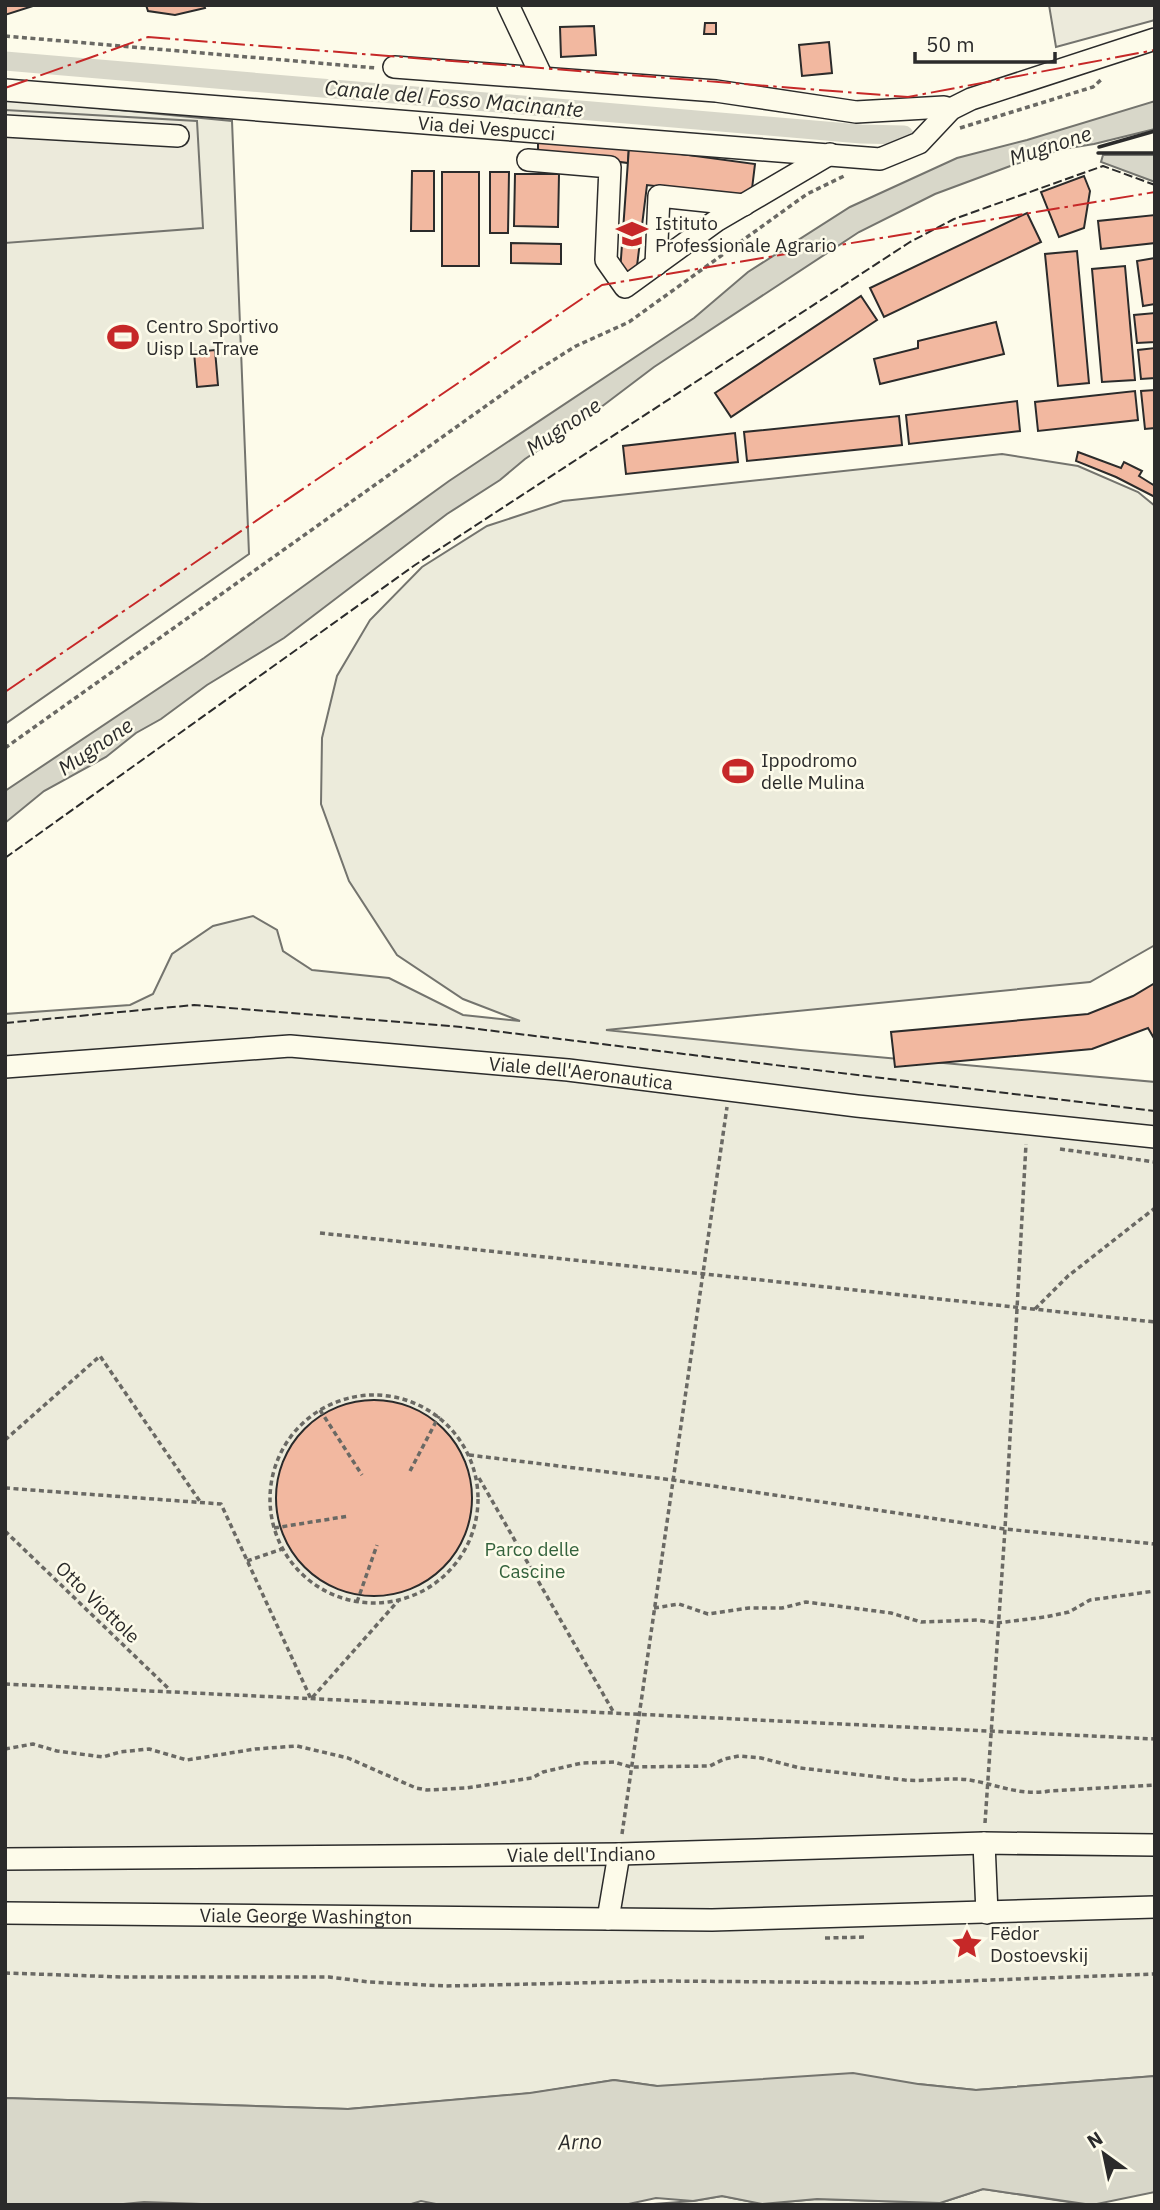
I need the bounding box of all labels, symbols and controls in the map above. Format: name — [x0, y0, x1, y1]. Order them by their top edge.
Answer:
scale bar — [915, 21, 1055, 65]
text: 50 m — [926, 30, 975, 58]
water label: Canale del Fosso Macinante — [323, 73, 585, 123]
street label: Via dei Vespucci — [417, 111, 556, 145]
water label: Mugnone — [1005, 118, 1095, 171]
place label: Istituto Professionale Agrario — [655, 211, 837, 257]
school or university icon: Istituto Professionale Agrario — [615, 217, 649, 251]
place label: Centro Sportivo Uisp La Trave — [146, 314, 279, 360]
sports icon: Centro Sportivo Uisp La Trave — [106, 320, 140, 354]
water label: Mugnone — [520, 390, 606, 461]
water label: Mugnone — [52, 710, 138, 781]
place label: Ippodromo delle Mulina — [761, 748, 865, 794]
sports icon: Ippodromo delle Mulina — [721, 754, 755, 788]
street label: Viale dell'Aeronautica — [488, 1051, 674, 1095]
park label: Parco delle Cascine — [484, 1537, 580, 1583]
street label: Otto Viottole — [51, 1556, 145, 1648]
street label: Viale dell'Indiano — [507, 1841, 656, 1867]
street label: Viale George Washington — [199, 1903, 413, 1929]
place label: Fëdor Dostoevskij — [990, 1921, 1088, 1967]
place icon: Fëdor Dostoevskij — [950, 1927, 984, 1961]
north arrow — [1069, 2119, 1139, 2189]
water label: Arno — [556, 2126, 603, 2156]
text: N — [1082, 2126, 1107, 2154]

